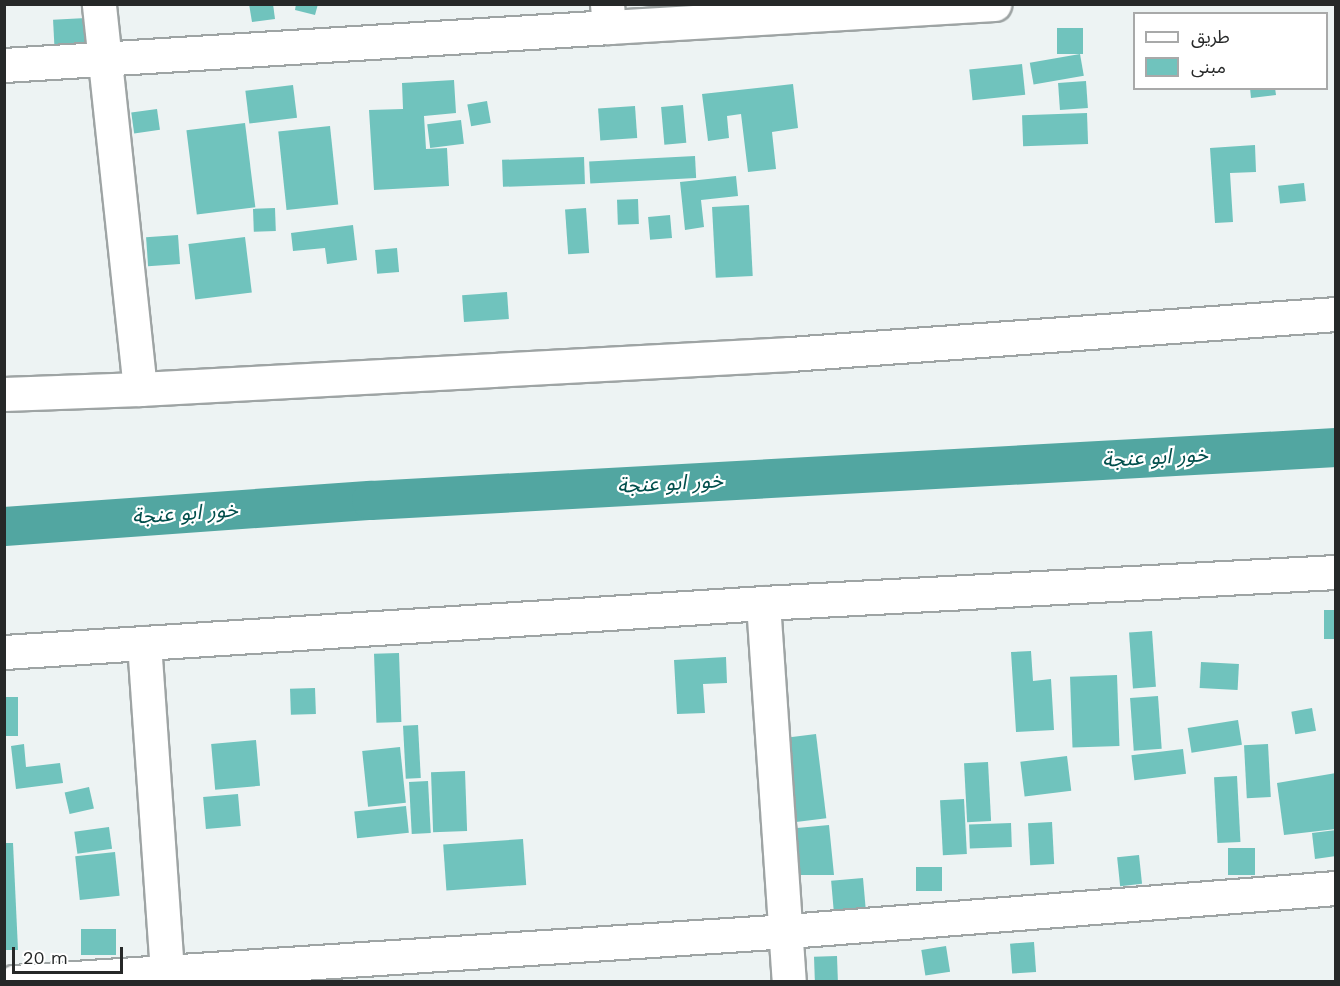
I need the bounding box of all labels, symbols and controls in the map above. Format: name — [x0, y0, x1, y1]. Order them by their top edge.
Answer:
legend — [1133, 12, 1328, 90]
text: طريق — [1191, 26, 1230, 47]
text: مبنى — [1191, 56, 1226, 77]
water label: خور ابو عنجة — [1101, 442, 1209, 472]
water label: خور ابو عنجة — [616, 468, 724, 498]
water label: خور ابو عنجة — [131, 497, 239, 529]
scale bar — [15, 935, 126, 973]
text: 20 m — [23, 947, 68, 968]

